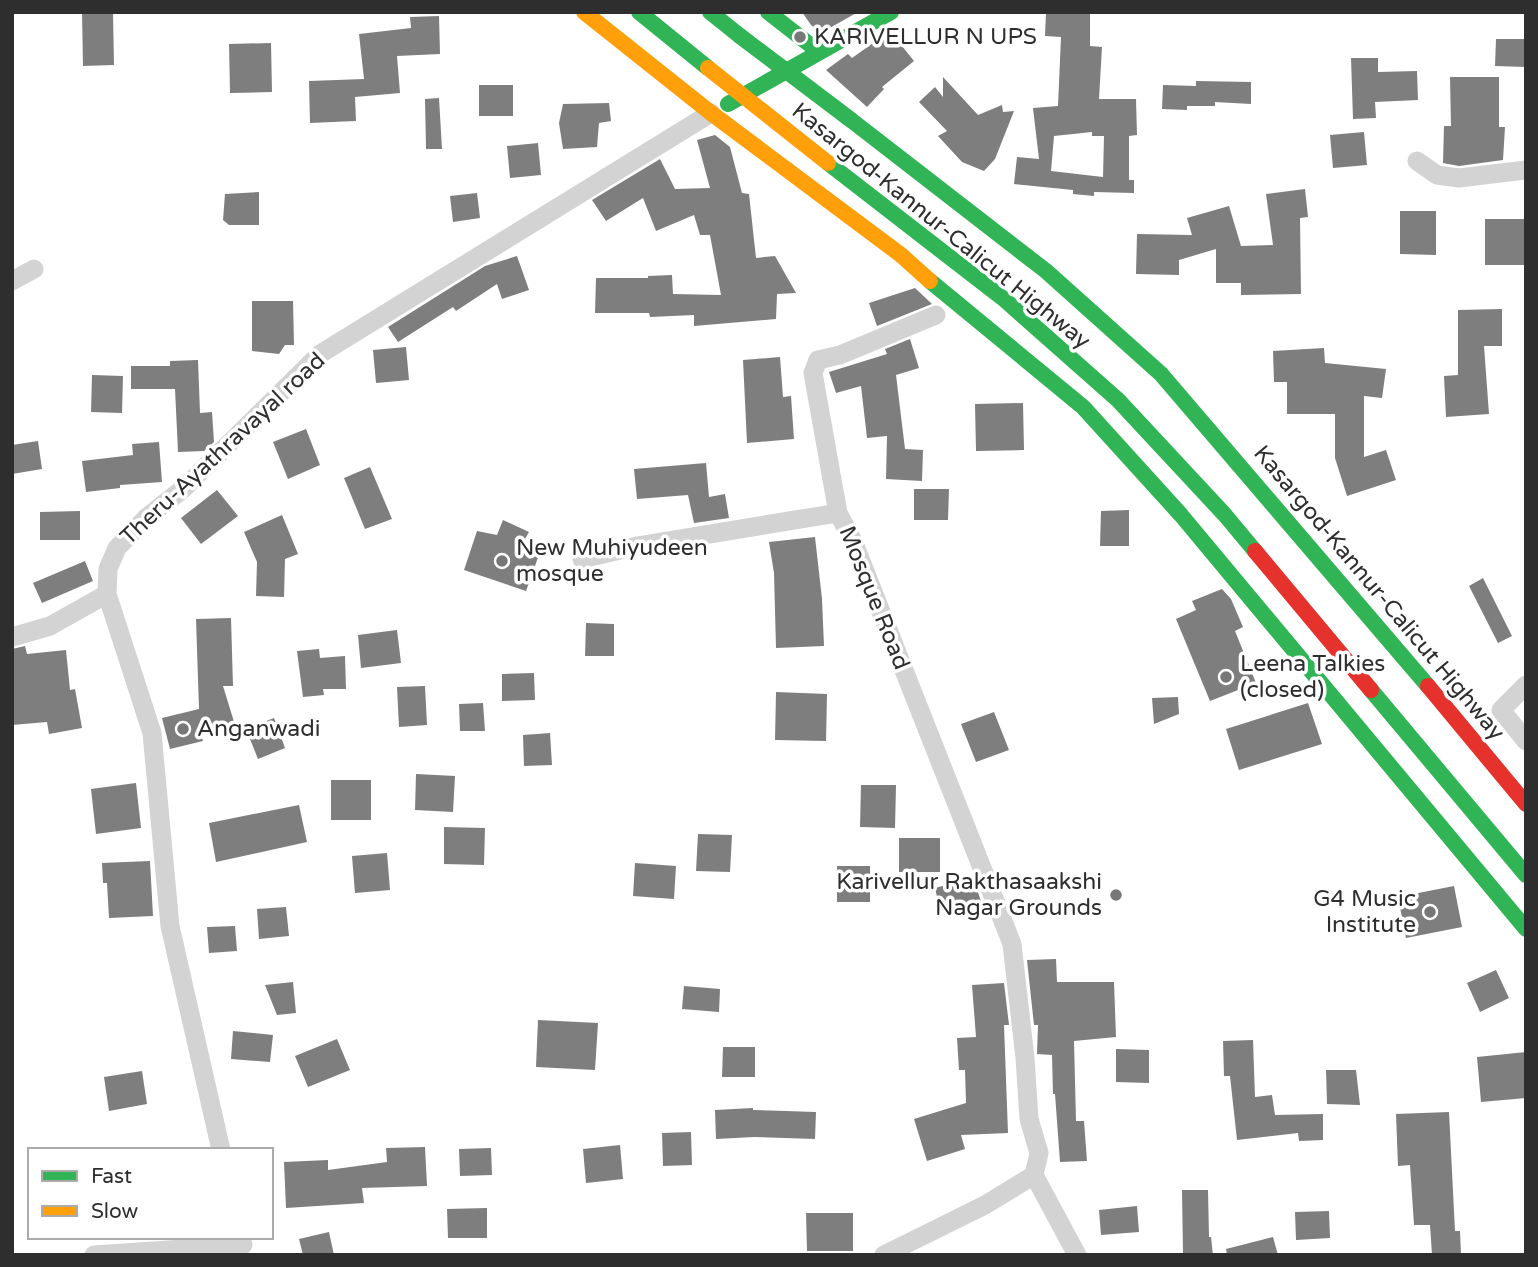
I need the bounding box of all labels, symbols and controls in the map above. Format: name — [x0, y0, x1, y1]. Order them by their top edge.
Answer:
place label: KARIVELLUR N UPS — [814, 23, 1037, 51]
marker: KARIVELLUR N UPS — [792, 29, 808, 45]
street label: Kasargod-Kannur-Calicut Highway — [786, 97, 1096, 355]
street label: Theru-Ayathravayal road — [115, 347, 331, 551]
street label: Kasargod-Kannur-Calicut Highway — [1247, 440, 1511, 746]
street label: Mosque Road — [833, 522, 915, 674]
place label: New Muhiyudeen mosque — [516, 534, 708, 588]
marker: New Muhiyudeen mosque — [494, 553, 510, 569]
place label: Leena Talkies (closed) — [1240, 650, 1385, 704]
marker: Leena Talkies (closed) — [1218, 669, 1234, 685]
place label: Anganwadi — [197, 715, 321, 743]
marker: Anganwadi — [175, 721, 191, 737]
place label: Karivellur Rakthasaakshi Nagar Grounds — [836, 868, 1102, 922]
place label: G4 Music Institute — [1313, 885, 1416, 939]
marker: Karivellur Rakthasaakshi Nagar Grounds — [1108, 887, 1124, 903]
marker: G4 Music Institute — [1422, 904, 1438, 920]
legend — [28, 1148, 273, 1239]
text: Fast — [91, 1164, 132, 1189]
text: Slow — [91, 1199, 139, 1224]

